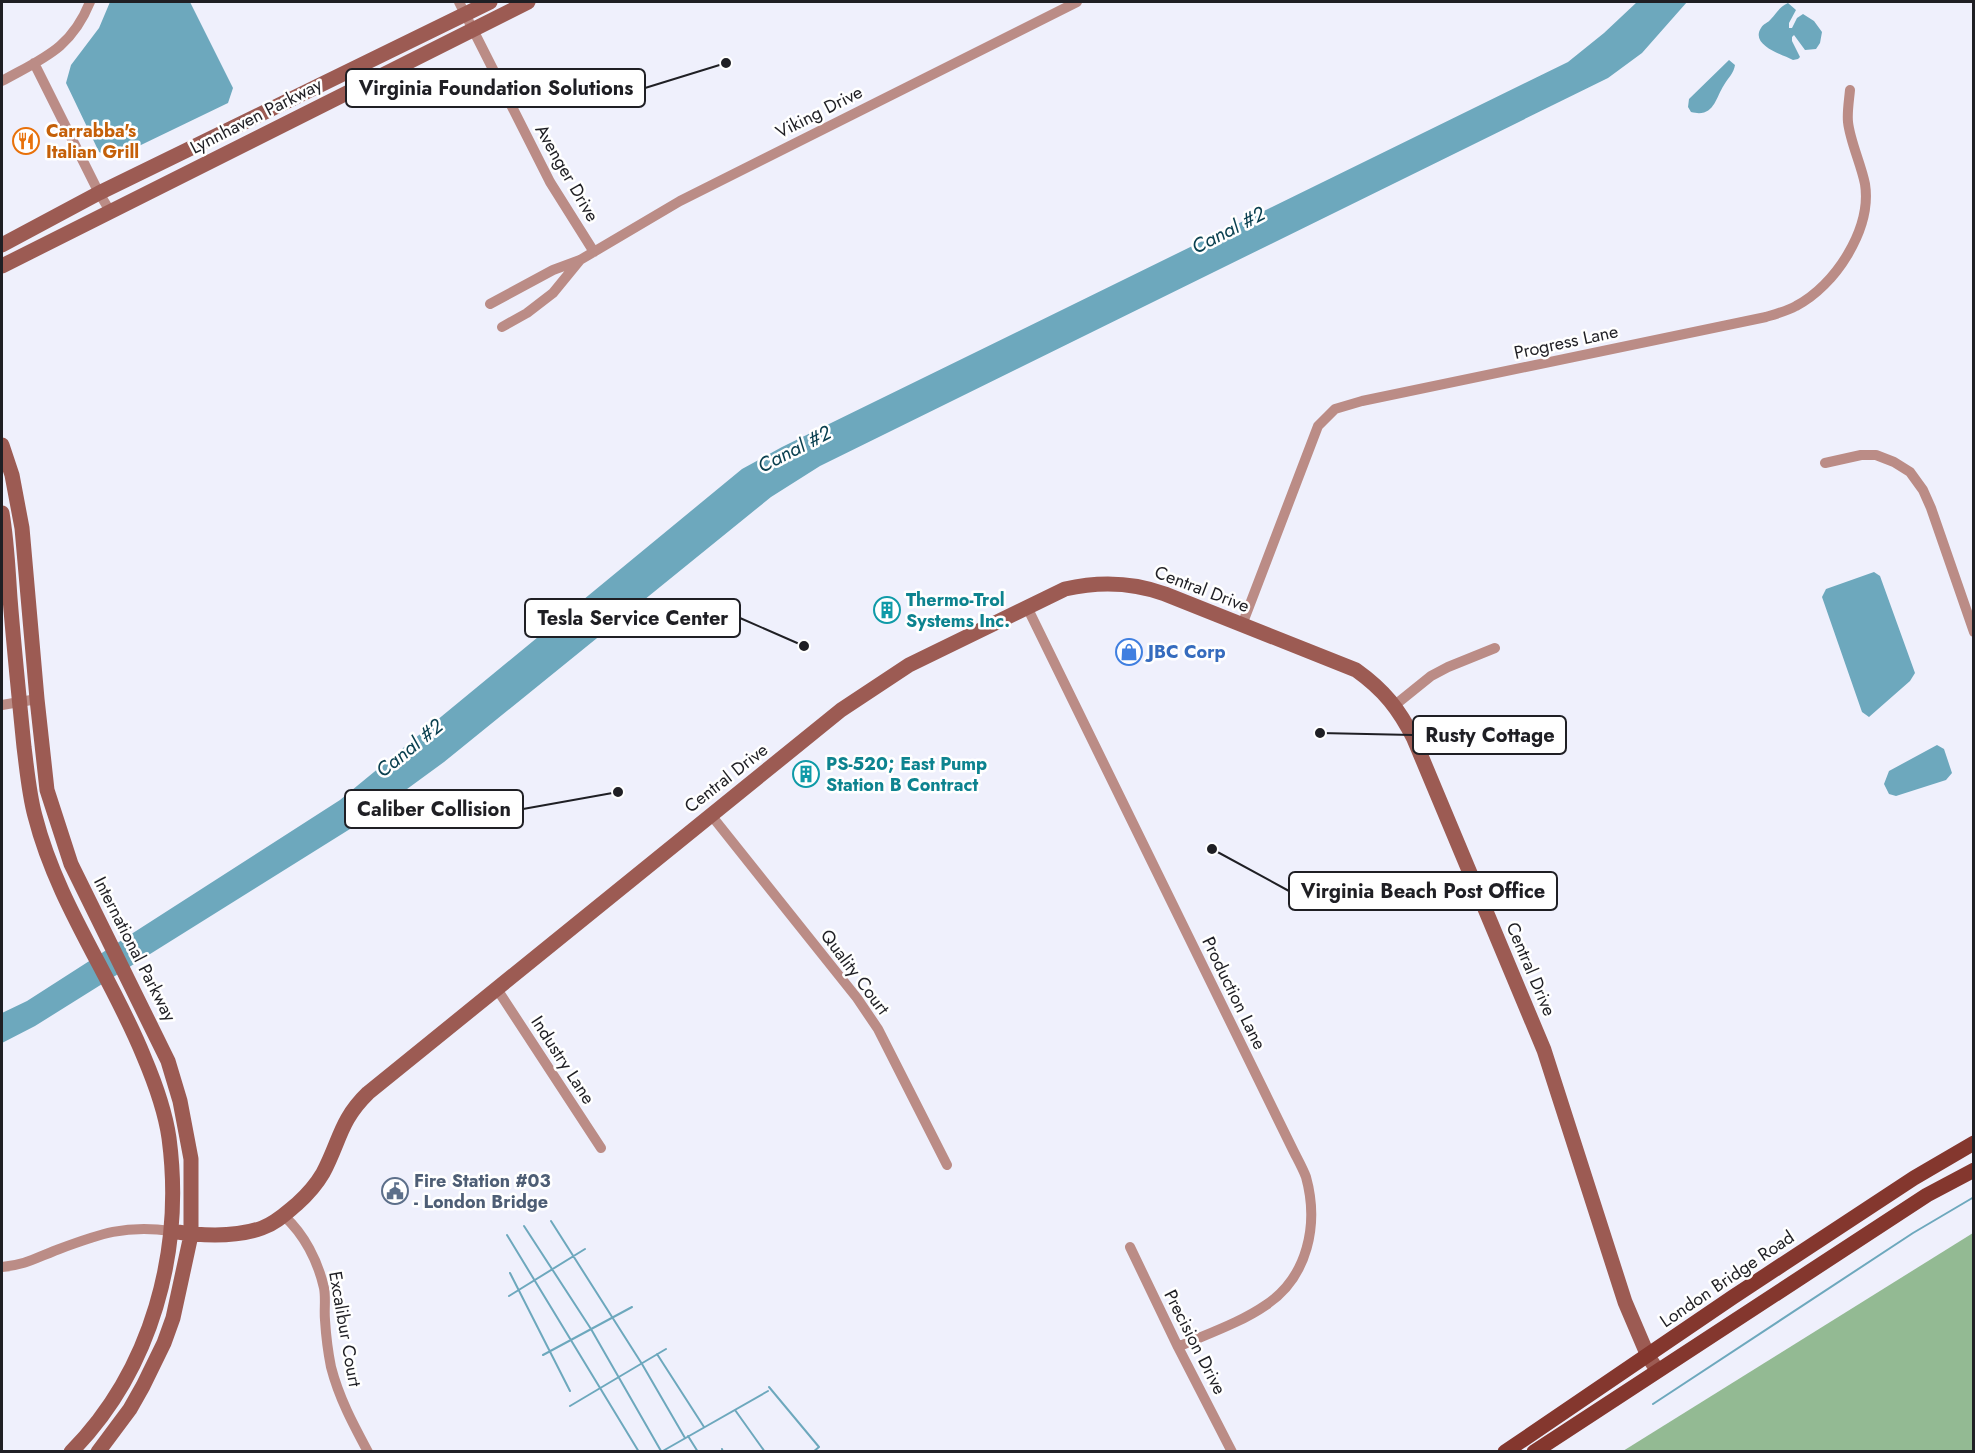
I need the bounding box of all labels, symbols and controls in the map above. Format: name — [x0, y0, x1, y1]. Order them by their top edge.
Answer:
callout: Virginia Foundation Solutions — [346, 69, 645, 107]
street label: Lynnhaven Parkway — [186, 71, 327, 160]
text: Virginia Foundation Solutions — [358, 74, 633, 103]
street label: Viking Drive — [771, 79, 867, 145]
place label: Carrabba's Italian Grill — [46, 118, 139, 165]
street label: Avenger Drive — [529, 120, 605, 226]
restaurant icon: Carrabba's Italian Grill — [11, 126, 41, 156]
water label: Canal #2 — [1187, 199, 1271, 261]
street label: Progress Lane — [1511, 318, 1621, 366]
water label: Canal #2 — [753, 418, 837, 480]
street label: Central Drive — [1151, 559, 1253, 619]
place label: Thermo-Trol Systems Inc. — [906, 587, 1010, 634]
building icon: Thermo-Trol Systems Inc. — [872, 595, 902, 625]
callout: Tesla Service Center — [525, 599, 740, 637]
text: Tesla Service Center — [537, 604, 729, 633]
shop icon: JBC Corp — [1114, 637, 1144, 667]
place label: JBC Corp — [1145, 639, 1226, 665]
water label: Canal #2 — [370, 712, 450, 784]
callout: Rusty Cottage — [1413, 716, 1566, 754]
text: Rusty Cottage — [1425, 721, 1555, 750]
street label: Central Drive — [679, 737, 773, 819]
place label: PS-520; East Pump Station B Contract — [826, 751, 987, 798]
building icon: PS-520; East Pump Station B Contract — [791, 759, 821, 789]
callout: Caliber Collision — [345, 790, 523, 828]
text: Caliber Collision — [357, 795, 511, 824]
street label: International Parkway — [87, 872, 183, 1026]
callout: Virginia Beach Post Office — [1289, 872, 1557, 910]
text: Virginia Beach Post Office — [1300, 877, 1545, 906]
street label: Central Drive — [1500, 918, 1562, 1020]
street label: Quality Court — [814, 924, 896, 1021]
street label: Production Lane — [1195, 932, 1273, 1054]
street label: Industry Lane — [525, 1011, 601, 1109]
place label: Fire Station #03 - London Bridge — [414, 1168, 551, 1215]
public building icon: Fire Station #03 - London Bridge — [380, 1176, 410, 1206]
street label: London Bridge Road — [1655, 1224, 1799, 1334]
street label: Excalibur Court — [322, 1269, 368, 1389]
street label: Precision Drive — [1157, 1285, 1233, 1399]

